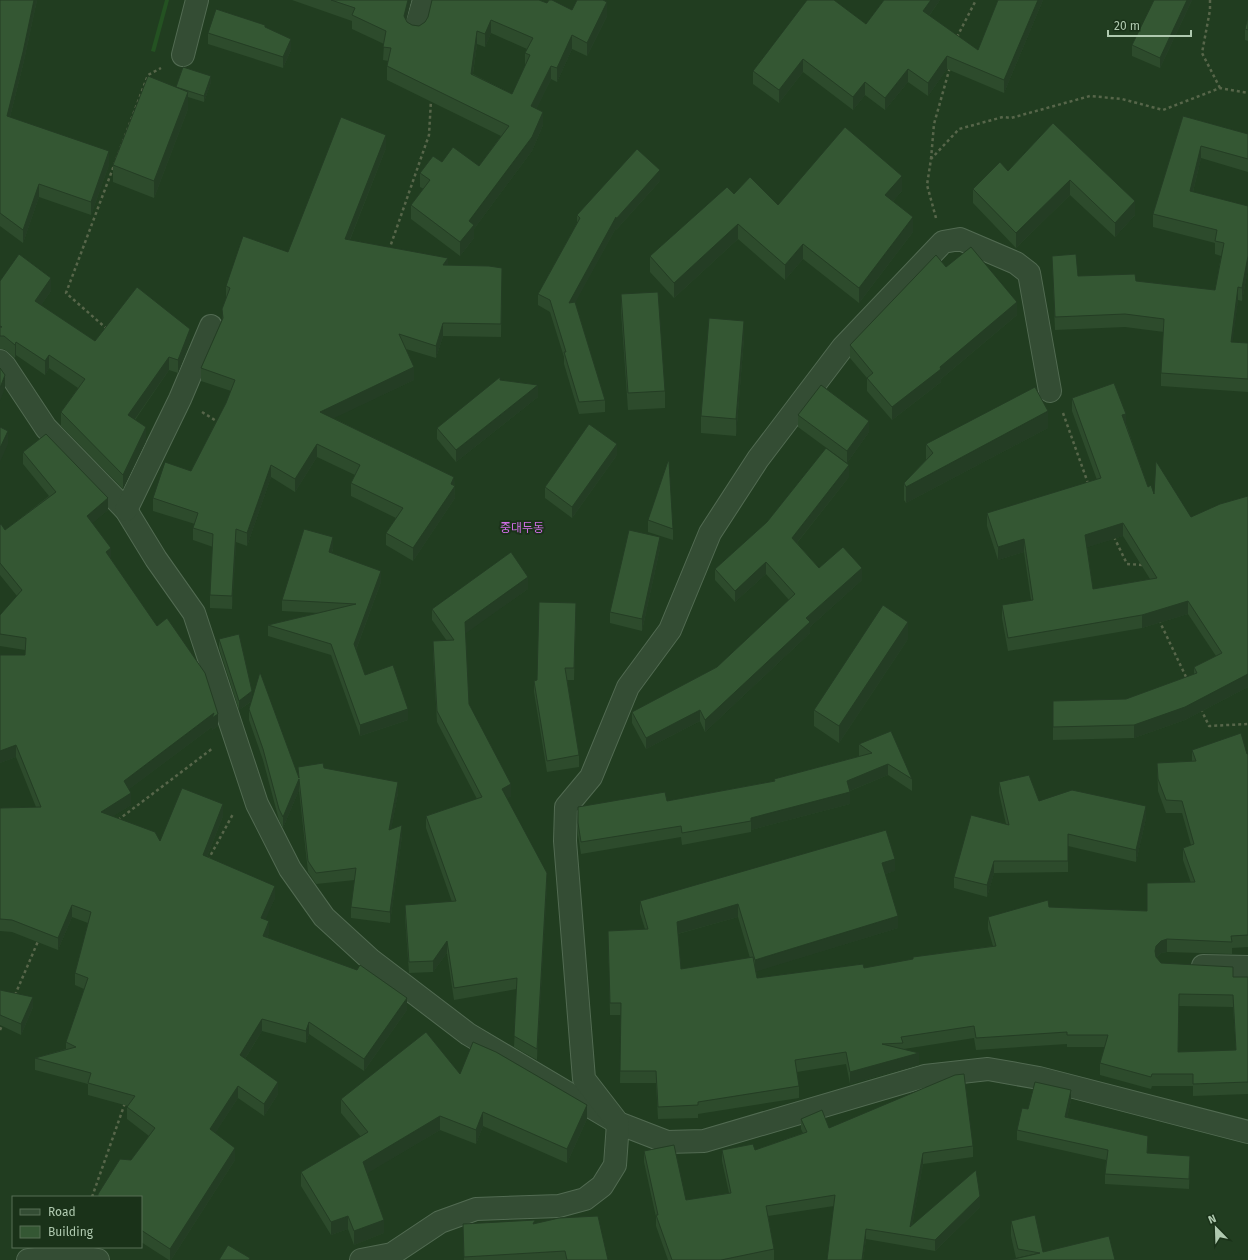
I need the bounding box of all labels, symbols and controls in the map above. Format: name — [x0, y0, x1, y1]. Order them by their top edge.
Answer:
scale bar — [1108, 12, 1191, 38]
text: 20 m — [1114, 19, 1140, 33]
district label: 중대두동 — [500, 521, 544, 535]
legend — [12, 1196, 142, 1248]
text: Road — [48, 1205, 76, 1219]
north arrow — [1196, 1208, 1236, 1248]
text: N — [1206, 1212, 1218, 1227]
text: Building — [48, 1225, 94, 1239]

